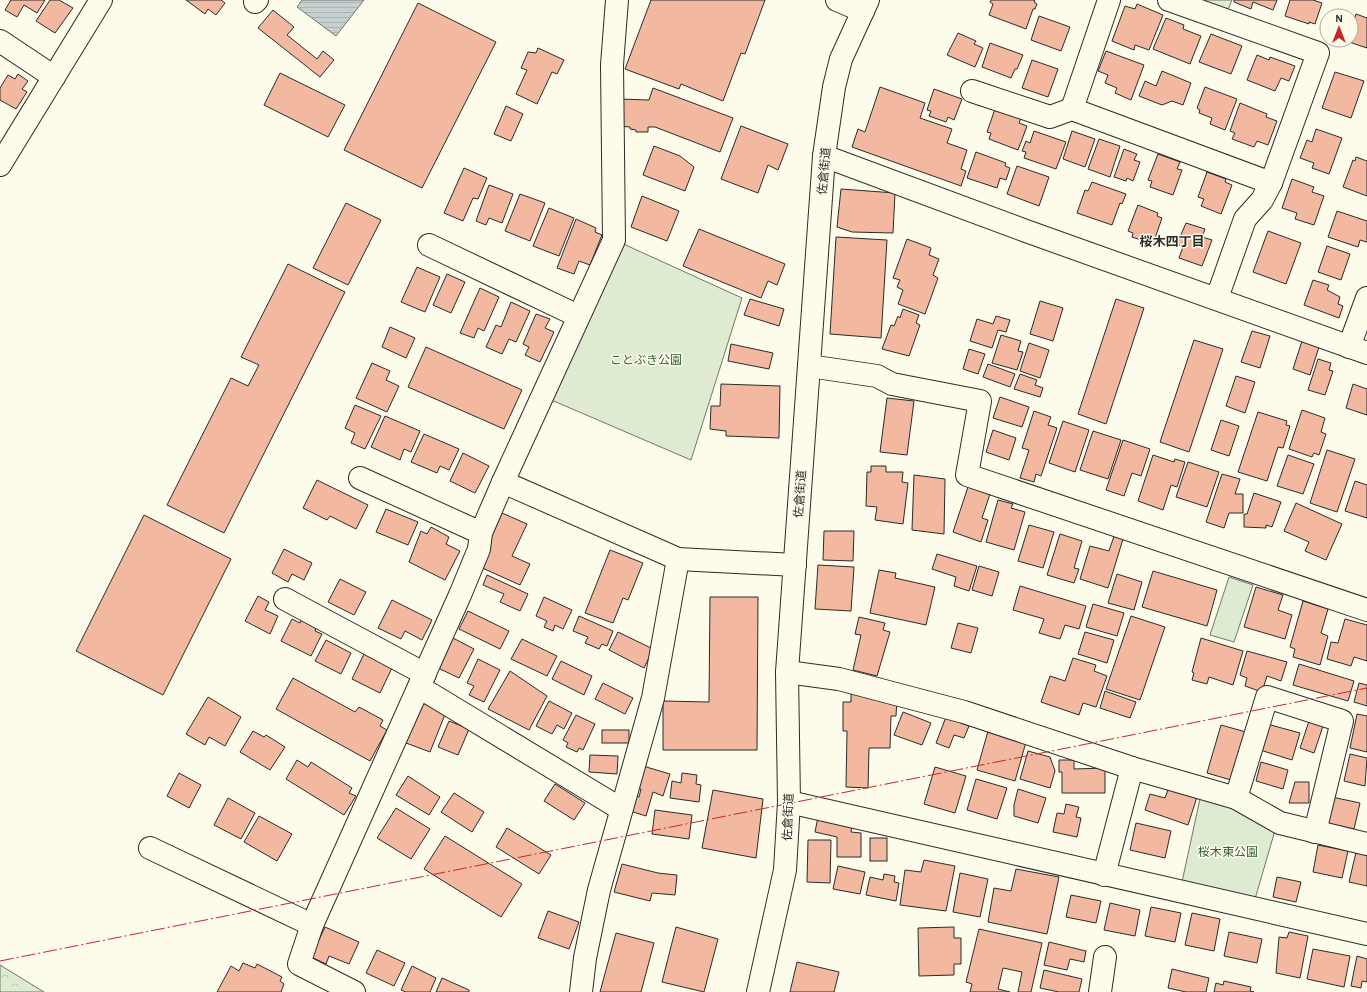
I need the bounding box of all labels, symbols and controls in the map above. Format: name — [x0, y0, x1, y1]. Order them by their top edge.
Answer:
north arrow — [1319, 8, 1359, 48]
text: N — [1335, 13, 1343, 24]
street label: 佐倉街道 — [815, 146, 832, 195]
district label: 桜木四丁目 — [1139, 235, 1205, 249]
park label: ことぶき公園 — [610, 354, 682, 366]
street label: 佐倉街道 — [791, 470, 808, 518]
street label: 佐倉街道 — [780, 793, 795, 841]
park label: 桜木東公園 — [1198, 846, 1258, 858]

